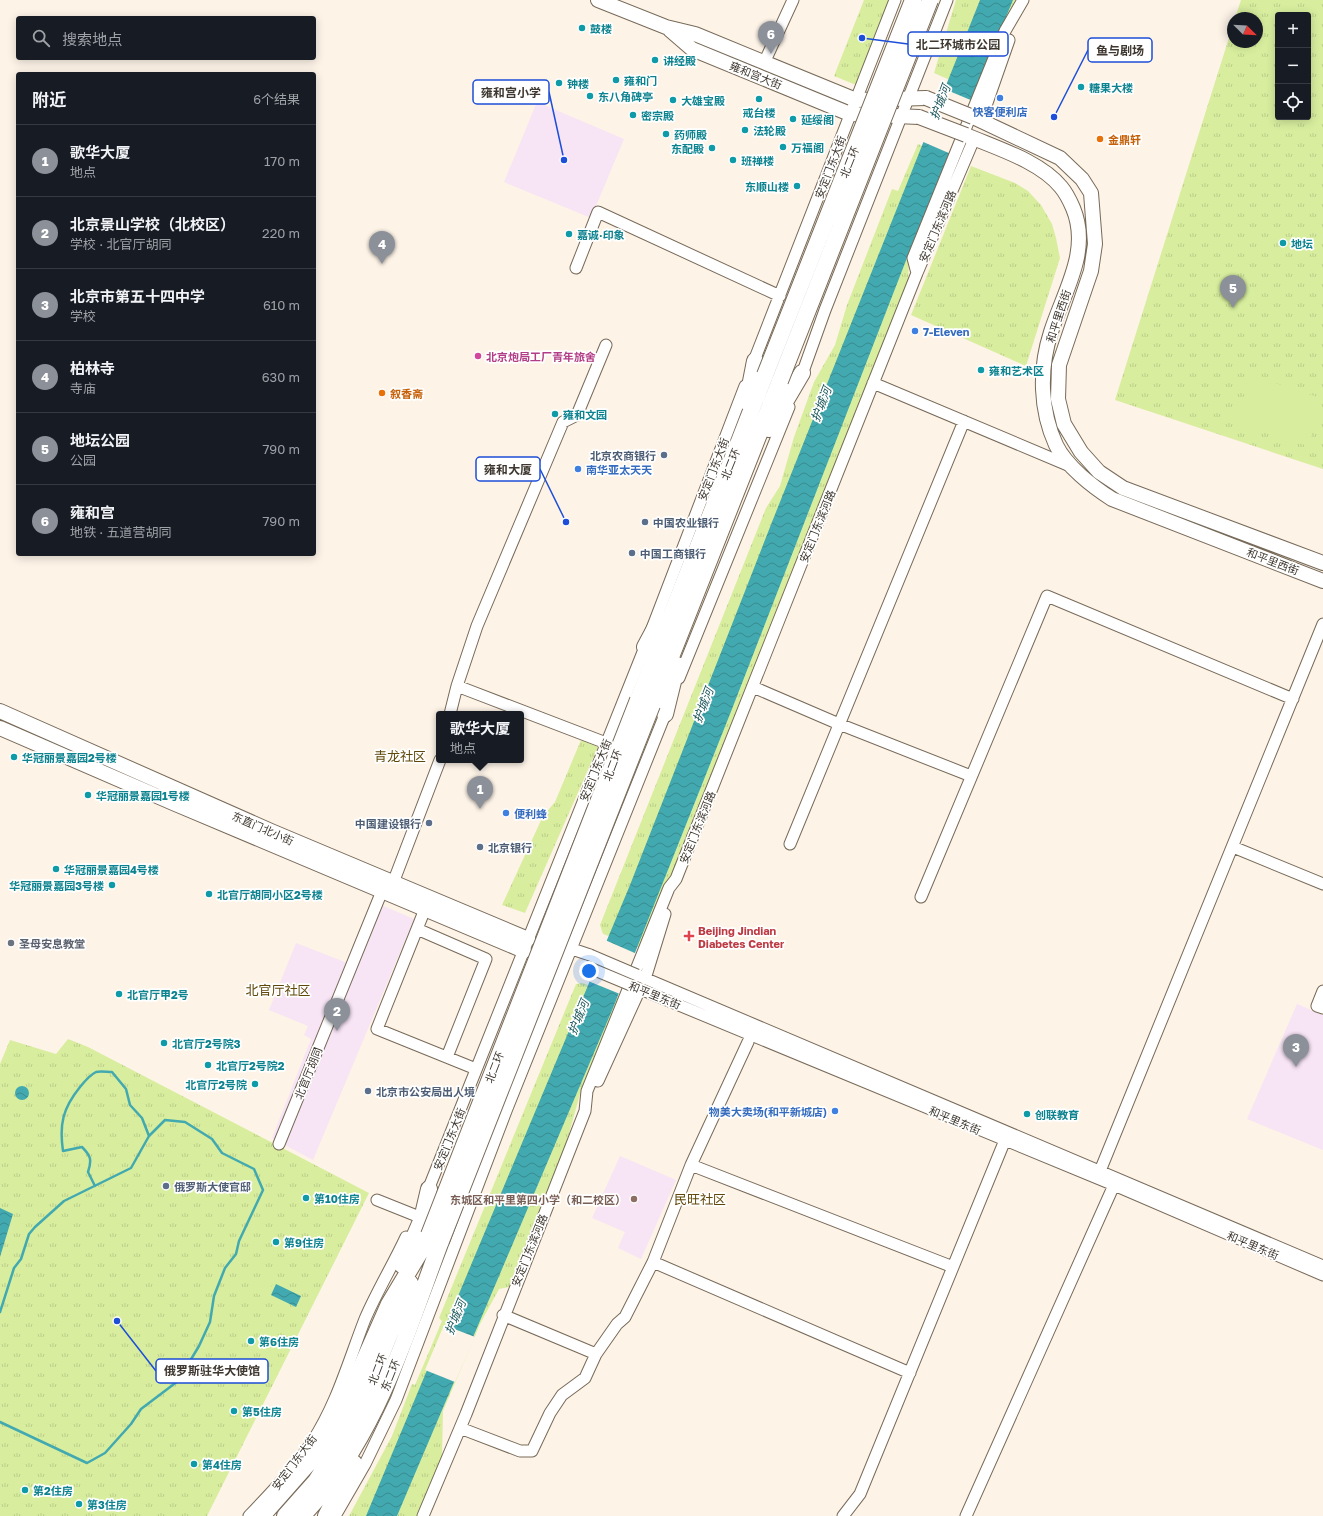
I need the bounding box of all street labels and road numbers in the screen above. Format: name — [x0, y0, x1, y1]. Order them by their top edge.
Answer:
street label: 雍和宫大街 — [728, 59, 784, 91]
street label: 安定门东大街 — [812, 134, 848, 200]
street label: 北二环 — [837, 144, 861, 180]
street label: 安定门东滨河路 — [916, 188, 958, 264]
street label: 和平里西街 — [1043, 288, 1073, 344]
street label: 安定门东大街 — [695, 436, 731, 502]
street label: 北二环 — [718, 446, 742, 482]
street label: 安定门东滨河路 — [797, 488, 837, 564]
street label: 和平里西街 — [1245, 545, 1301, 577]
street label: 安定门东大街 — [577, 737, 613, 803]
street label: 北二环 — [600, 747, 624, 783]
street label: 安定门东滨河路 — [677, 789, 717, 865]
street label: 东直门北小街 — [230, 809, 296, 847]
street label: 和平里东街 — [627, 979, 683, 1011]
street label: 北官厅胡同 — [292, 1045, 324, 1101]
street label: 北二环 — [482, 1049, 506, 1085]
street label: 和平里东街 — [927, 1103, 983, 1137]
street label: 安定门东大街 — [431, 1106, 467, 1172]
street label: 安定门东滨河路 — [509, 1212, 549, 1288]
street label: 和平里东街 — [1225, 1228, 1281, 1262]
street label: 北二环 — [365, 1351, 389, 1387]
street label: 东二环 — [378, 1357, 402, 1393]
street label: 安定门东大街 — [269, 1432, 319, 1492]

